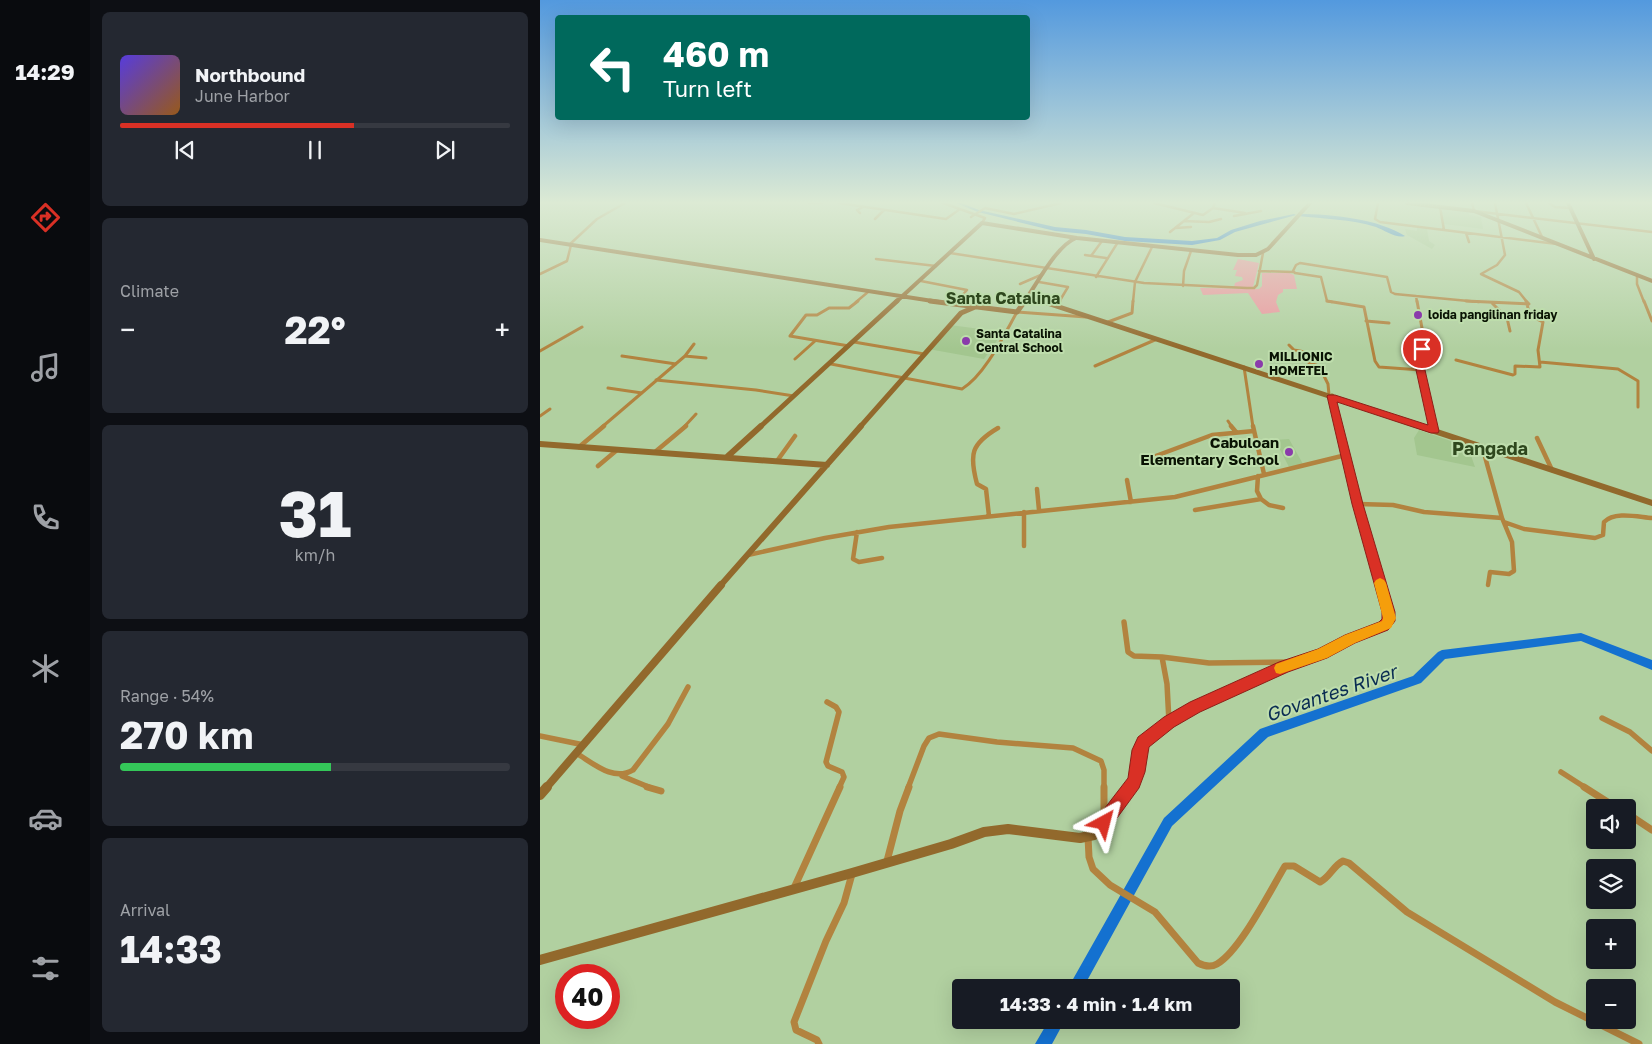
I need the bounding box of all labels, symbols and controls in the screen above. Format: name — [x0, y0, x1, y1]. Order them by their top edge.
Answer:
text: 460 m — [663, 33, 769, 75]
icon: left — [580, 35, 645, 100]
text: 14:29 — [15, 58, 75, 85]
text: Northbound — [195, 63, 305, 86]
text: Turn left — [663, 75, 752, 102]
text: June Harbor — [195, 86, 290, 106]
icon: previous — [171, 136, 199, 164]
icon: pause — [301, 136, 329, 164]
icon: next — [431, 136, 459, 164]
icon: directions — [28, 200, 63, 235]
text: Climate — [120, 281, 179, 301]
district label: Santa Catalina — [946, 288, 1060, 308]
text: 22° — [284, 307, 346, 352]
place label: loida pangilinan friday — [1428, 307, 1558, 322]
marker: loida pangilinan friday — [1412, 309, 1424, 321]
text: − — [120, 313, 135, 346]
text: + — [495, 313, 510, 346]
place label: Santa Catalina Central School — [976, 326, 1063, 355]
pin — [1401, 328, 1443, 370]
marker: Santa Catalina Central School — [960, 335, 972, 347]
icon: arrive — [1408, 335, 1436, 363]
place label: MILLIONIC HOMETEL — [1269, 349, 1333, 378]
icon: music — [28, 350, 63, 385]
marker: MILLIONIC HOMETEL — [1253, 358, 1265, 370]
place label: Cabuloan Elementary School — [1140, 433, 1279, 468]
district label: Pangada — [1452, 437, 1528, 459]
marker: Cabuloan Elementary School — [1283, 446, 1295, 458]
text: 31 — [278, 473, 352, 551]
icon: phone — [28, 500, 63, 535]
text: km/h — [295, 545, 335, 565]
icon: climate — [28, 651, 63, 686]
water label: Govantes River — [1262, 659, 1402, 726]
text: Range · 54% — [120, 686, 214, 706]
text: 270 km — [120, 712, 253, 757]
position arrow — [1077, 796, 1129, 848]
map controls — [1586, 799, 1636, 1029]
button: sound — [1586, 799, 1636, 849]
icon: car — [28, 801, 63, 836]
button: layers — [1586, 859, 1636, 909]
text: Arrival — [120, 900, 170, 920]
button: + — [1586, 919, 1636, 969]
text: 14:33 — [120, 926, 222, 971]
icon: filters — [28, 951, 63, 986]
speed limit sign: 40 — [555, 964, 620, 1029]
button: − — [1586, 979, 1636, 1029]
text: 14:33 · 4 min · 1.4 km — [1000, 992, 1192, 1015]

